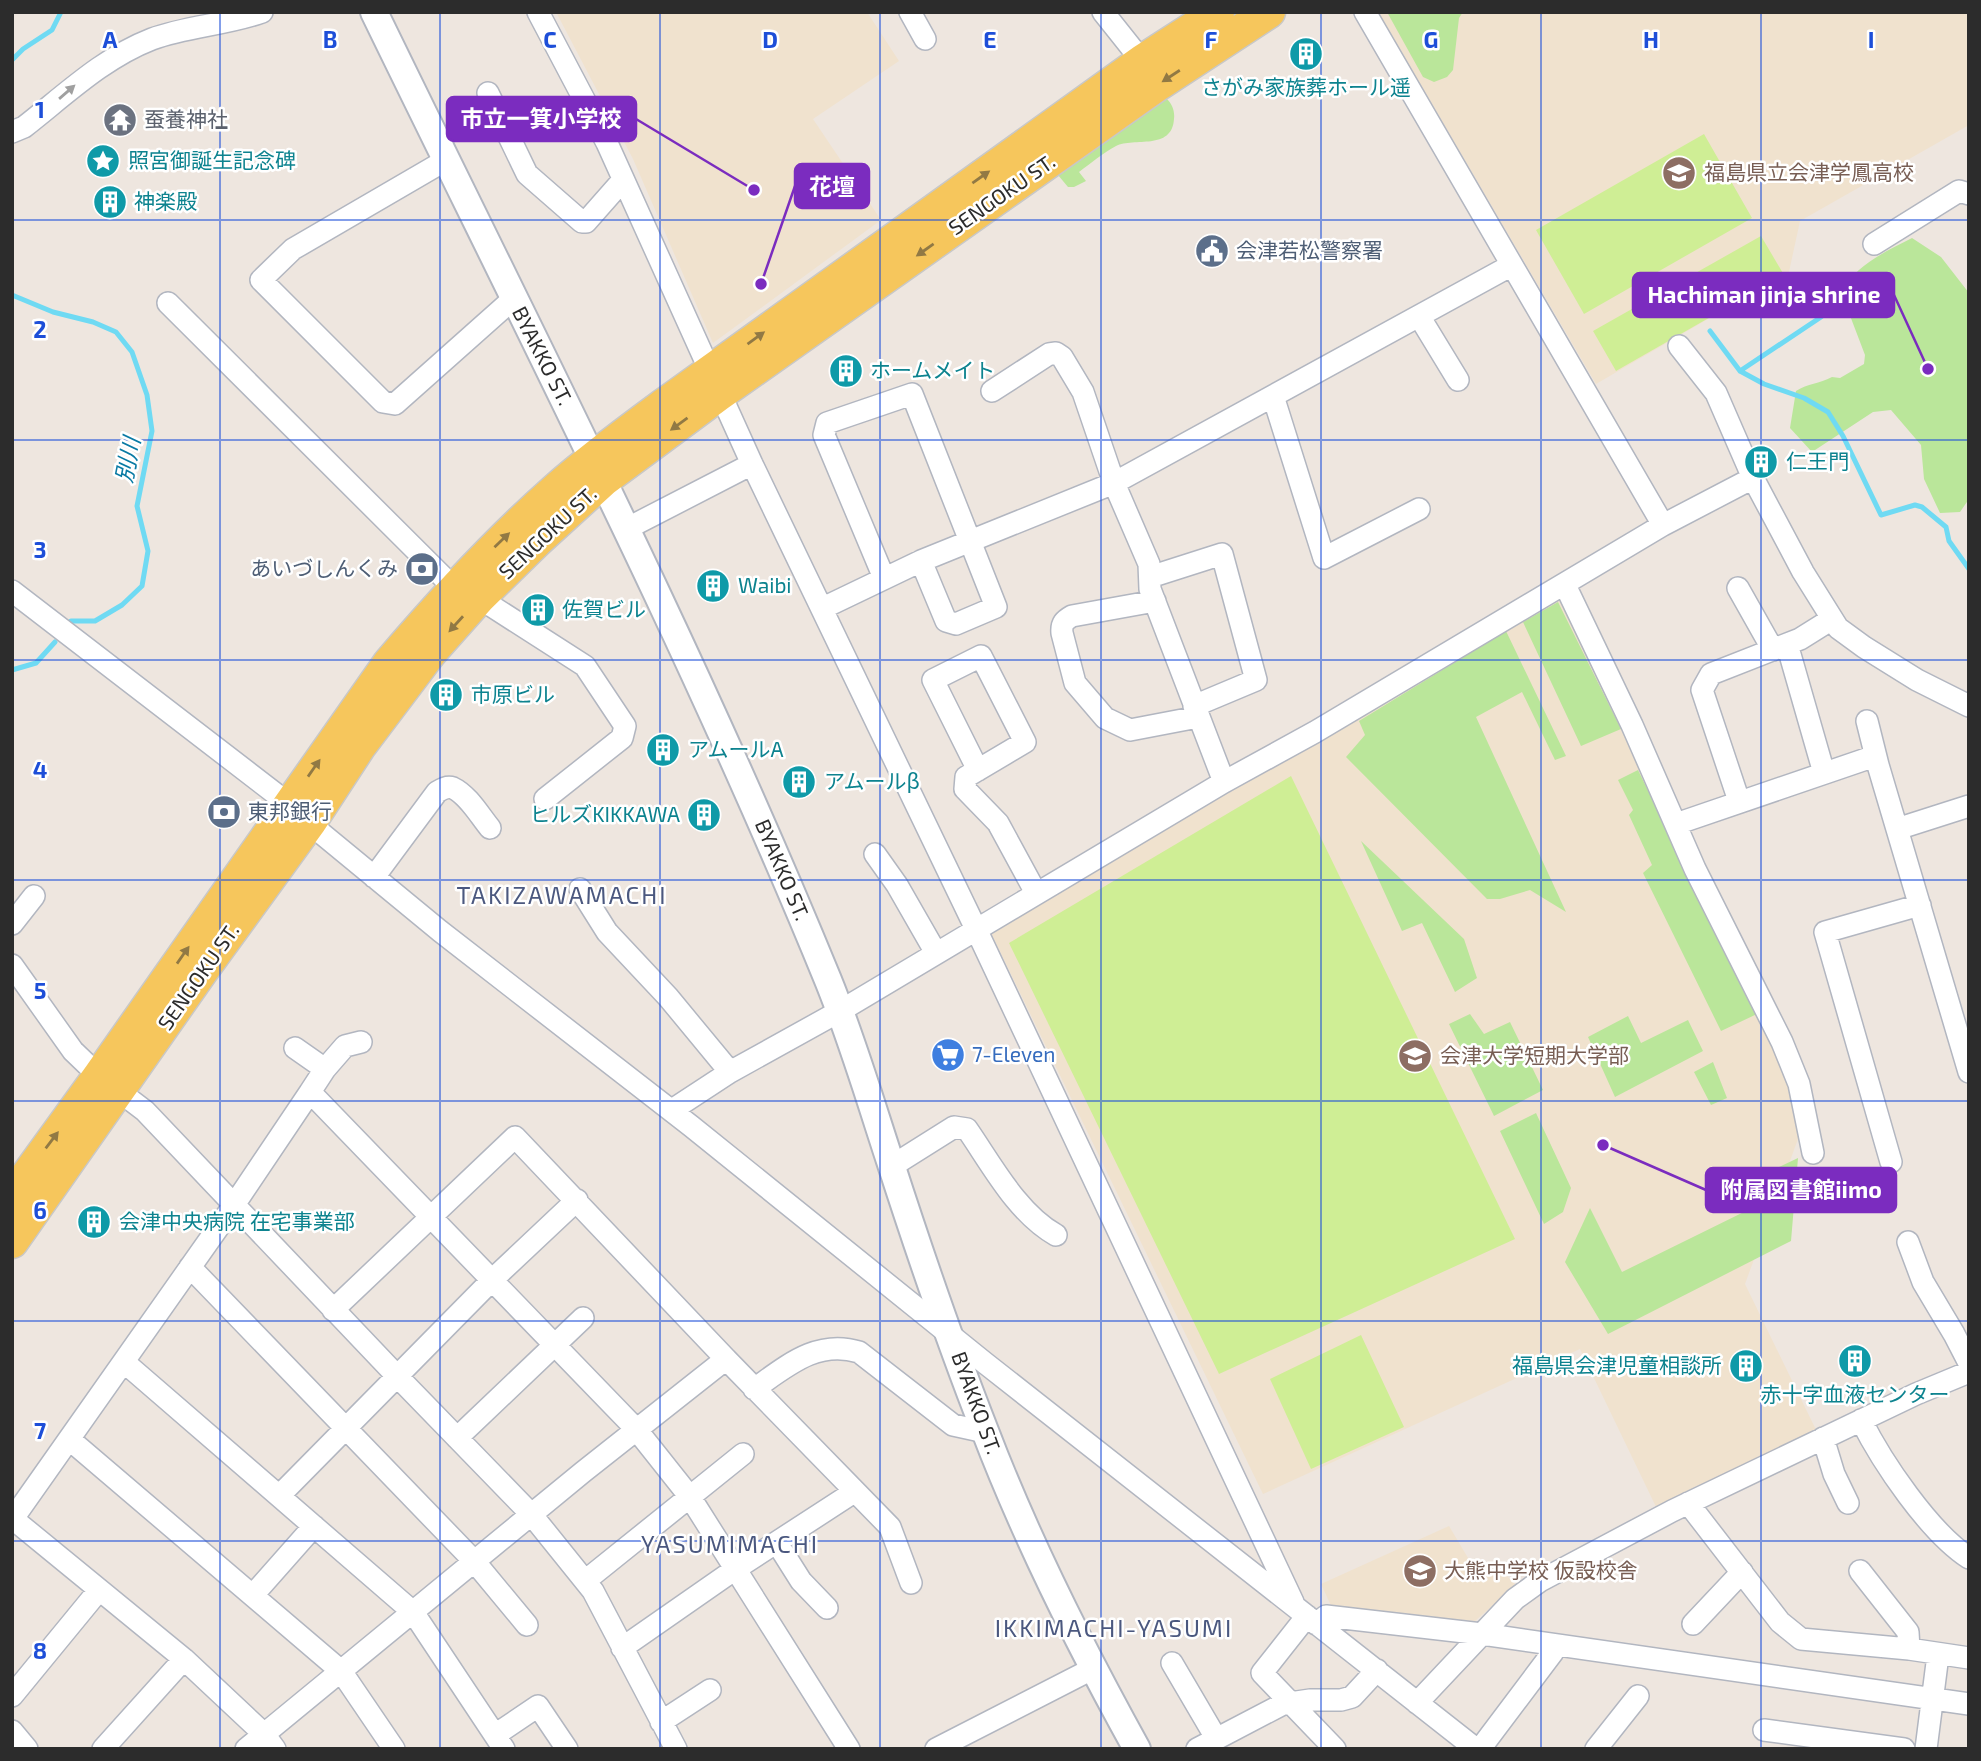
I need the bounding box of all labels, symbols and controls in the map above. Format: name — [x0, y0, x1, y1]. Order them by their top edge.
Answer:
text: A — [102, 25, 118, 53]
text: B — [323, 25, 337, 53]
text: C — [543, 25, 557, 53]
text: D — [762, 25, 778, 53]
text: E — [983, 25, 997, 53]
text: F — [1205, 25, 1218, 53]
text: G — [1424, 25, 1438, 53]
text: H — [1643, 25, 1659, 53]
text: I — [1868, 25, 1874, 53]
building icon: さがみ家族葬ホール遥 — [1287, 35, 1325, 73]
one-way arrow — [1161, 69, 1180, 82]
place label: さがみ家族葬ホール遥 — [1201, 74, 1411, 99]
one-way arrow — [58, 84, 76, 100]
text: 1 — [35, 95, 45, 123]
callout: 市立一箕小学校 — [447, 97, 636, 141]
temple icon: 蚕養神社 — [101, 101, 139, 139]
text: 市立一箕小学校 — [461, 104, 622, 132]
place label: 蚕養神社 — [144, 106, 228, 131]
place icon: 照宮御誕生記念碑 — [84, 142, 122, 180]
place label: 照宮御誕生記念碑 — [128, 147, 296, 172]
street label: SENGOKU ST. — [943, 148, 1059, 240]
school or university icon: 福島県立会津学鳳高校 — [1660, 154, 1698, 192]
place label: 福島県立会津学鳳高校 — [1704, 159, 1914, 184]
callout: 花壇 — [795, 164, 869, 208]
one-way arrow — [972, 170, 990, 184]
text: 花壇 — [809, 172, 855, 200]
building icon: 神楽殿 — [91, 183, 129, 221]
place label: 神楽殿 — [134, 188, 197, 213]
public building icon: 会津若松警察署 — [1193, 232, 1231, 270]
place label: 会津若松警察署 — [1236, 237, 1383, 262]
one-way arrow — [916, 243, 934, 257]
callout: Hachiman jinja shrine — [1633, 273, 1894, 317]
text: Hachiman jinja shrine — [1647, 280, 1881, 308]
street label: BYAKKO ST. — [508, 302, 579, 409]
text: 2 — [33, 315, 47, 343]
one-way arrow — [747, 331, 765, 345]
building icon: ホームメイト — [827, 352, 865, 390]
place label: ホームメイト — [870, 357, 995, 382]
one-way arrow — [670, 417, 688, 431]
water label: 別川 — [109, 432, 146, 485]
building icon: 仁王門 — [1742, 443, 1780, 481]
place label: 仁王門 — [1786, 448, 1849, 473]
street label: SENGOKU ST. — [493, 480, 601, 583]
one-way arrow — [494, 532, 510, 548]
text: 3 — [33, 535, 47, 563]
bank icon: あいづしんくみ — [403, 550, 441, 588]
place label: あいづしんくみ — [250, 555, 398, 580]
building icon: Waibi — [694, 567, 732, 605]
place label: Waibi — [738, 572, 792, 597]
building icon: 佐賀ビル — [519, 591, 557, 629]
place label: 佐賀ビル — [562, 596, 646, 621]
one-way arrow — [449, 616, 464, 633]
building icon: 市原ビル — [427, 676, 465, 714]
place label: 市原ビル — [471, 681, 555, 706]
building icon: アムールA — [644, 731, 682, 769]
place label: アムールA — [688, 736, 784, 761]
text: 4 — [33, 755, 47, 783]
one-way arrow — [307, 759, 321, 777]
building icon: アムールβ — [780, 763, 818, 801]
place label: アムールβ — [824, 768, 920, 793]
bank icon: 東邦銀行 — [205, 793, 243, 831]
building icon: ヒルズKIKKAWA — [685, 796, 723, 834]
place label: 東邦銀行 — [248, 798, 332, 823]
place label: ヒルズKIKKAWA — [529, 801, 680, 826]
street label: BYAKKO ST. — [751, 815, 816, 924]
district label: TAKIZAWAMACHI — [457, 880, 667, 909]
street label: SENGOKU ST. — [152, 918, 244, 1034]
one-way arrow — [176, 946, 190, 964]
text: 5 — [34, 976, 46, 1004]
supermarket icon: 7-Eleven — [929, 1036, 967, 1074]
school or university icon: 会津大学短期大学部 — [1396, 1037, 1434, 1075]
place label: 7-Eleven — [972, 1041, 1055, 1066]
place label: 会津大学短期大学部 — [1440, 1042, 1629, 1067]
one-way arrow — [44, 1131, 58, 1149]
callout: 附属図書館iimo — [1706, 1168, 1896, 1212]
text: 附属図書館iimo — [1720, 1175, 1882, 1203]
text: 6 — [33, 1196, 47, 1224]
building icon: 会津中央病院 在宅事業部 — [75, 1203, 113, 1241]
place label: 会津中央病院 在宅事業部 — [119, 1208, 355, 1233]
building icon: 赤十字血液センター — [1836, 1342, 1874, 1380]
building icon: 福島県会津児童相談所 — [1727, 1347, 1765, 1385]
street label: BYAKKO ST. — [947, 1348, 1008, 1457]
place label: 福島県会津児童相談所 — [1512, 1352, 1722, 1377]
place label: 赤十字血液センター — [1761, 1381, 1950, 1406]
text: 7 — [34, 1416, 46, 1444]
district label: YASUMIMACHI — [641, 1529, 819, 1558]
school or university icon: 大熊中学校 仮設校舎 — [1401, 1552, 1439, 1590]
place label: 大熊中学校 仮設校舎 — [1444, 1557, 1638, 1582]
district label: IKKIMACHI-YASUMI — [995, 1613, 1233, 1642]
text: 8 — [33, 1636, 47, 1664]

